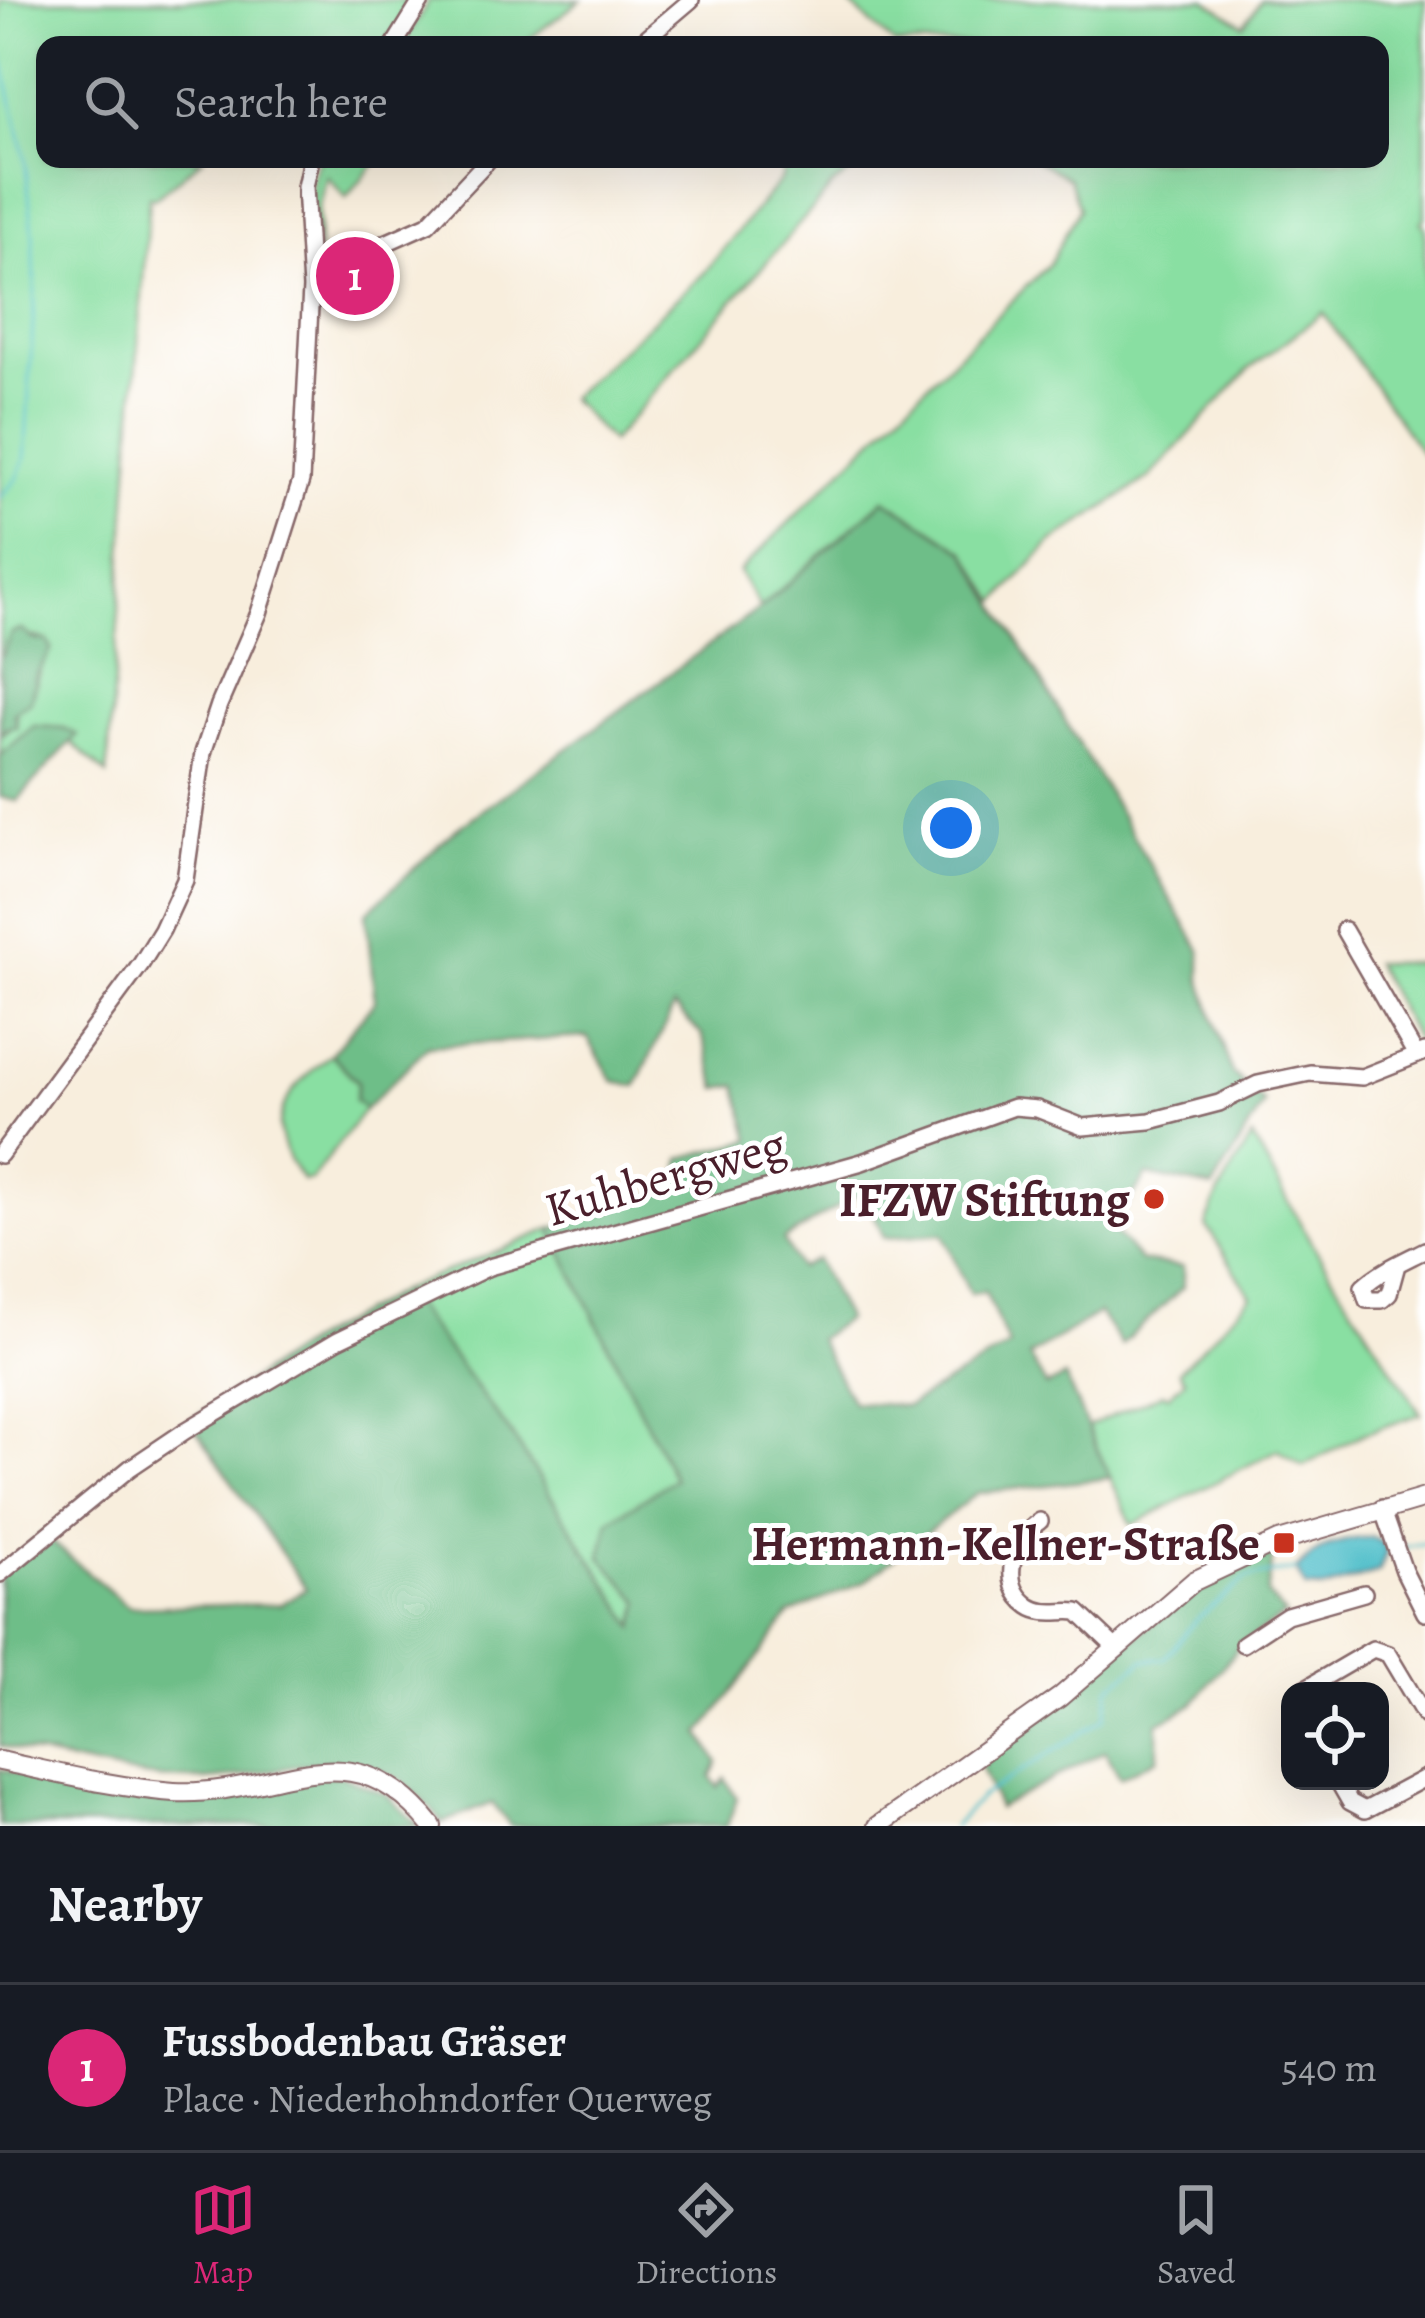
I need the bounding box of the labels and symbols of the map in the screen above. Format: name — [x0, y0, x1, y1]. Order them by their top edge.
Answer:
pin: 1 — [316, 231, 394, 321]
your location — [921, 798, 981, 858]
street label: Kuhbergweg — [537, 1111, 793, 1243]
place label: IFZW Stiftung — [839, 1167, 1131, 1233]
marker: IFZW Stiftung — [1141, 1186, 1167, 1212]
place label: Hermann-Kellner-Straße — [751, 1511, 1260, 1577]
marker: Hermann-Kellner-Straße — [1271, 1530, 1297, 1556]

